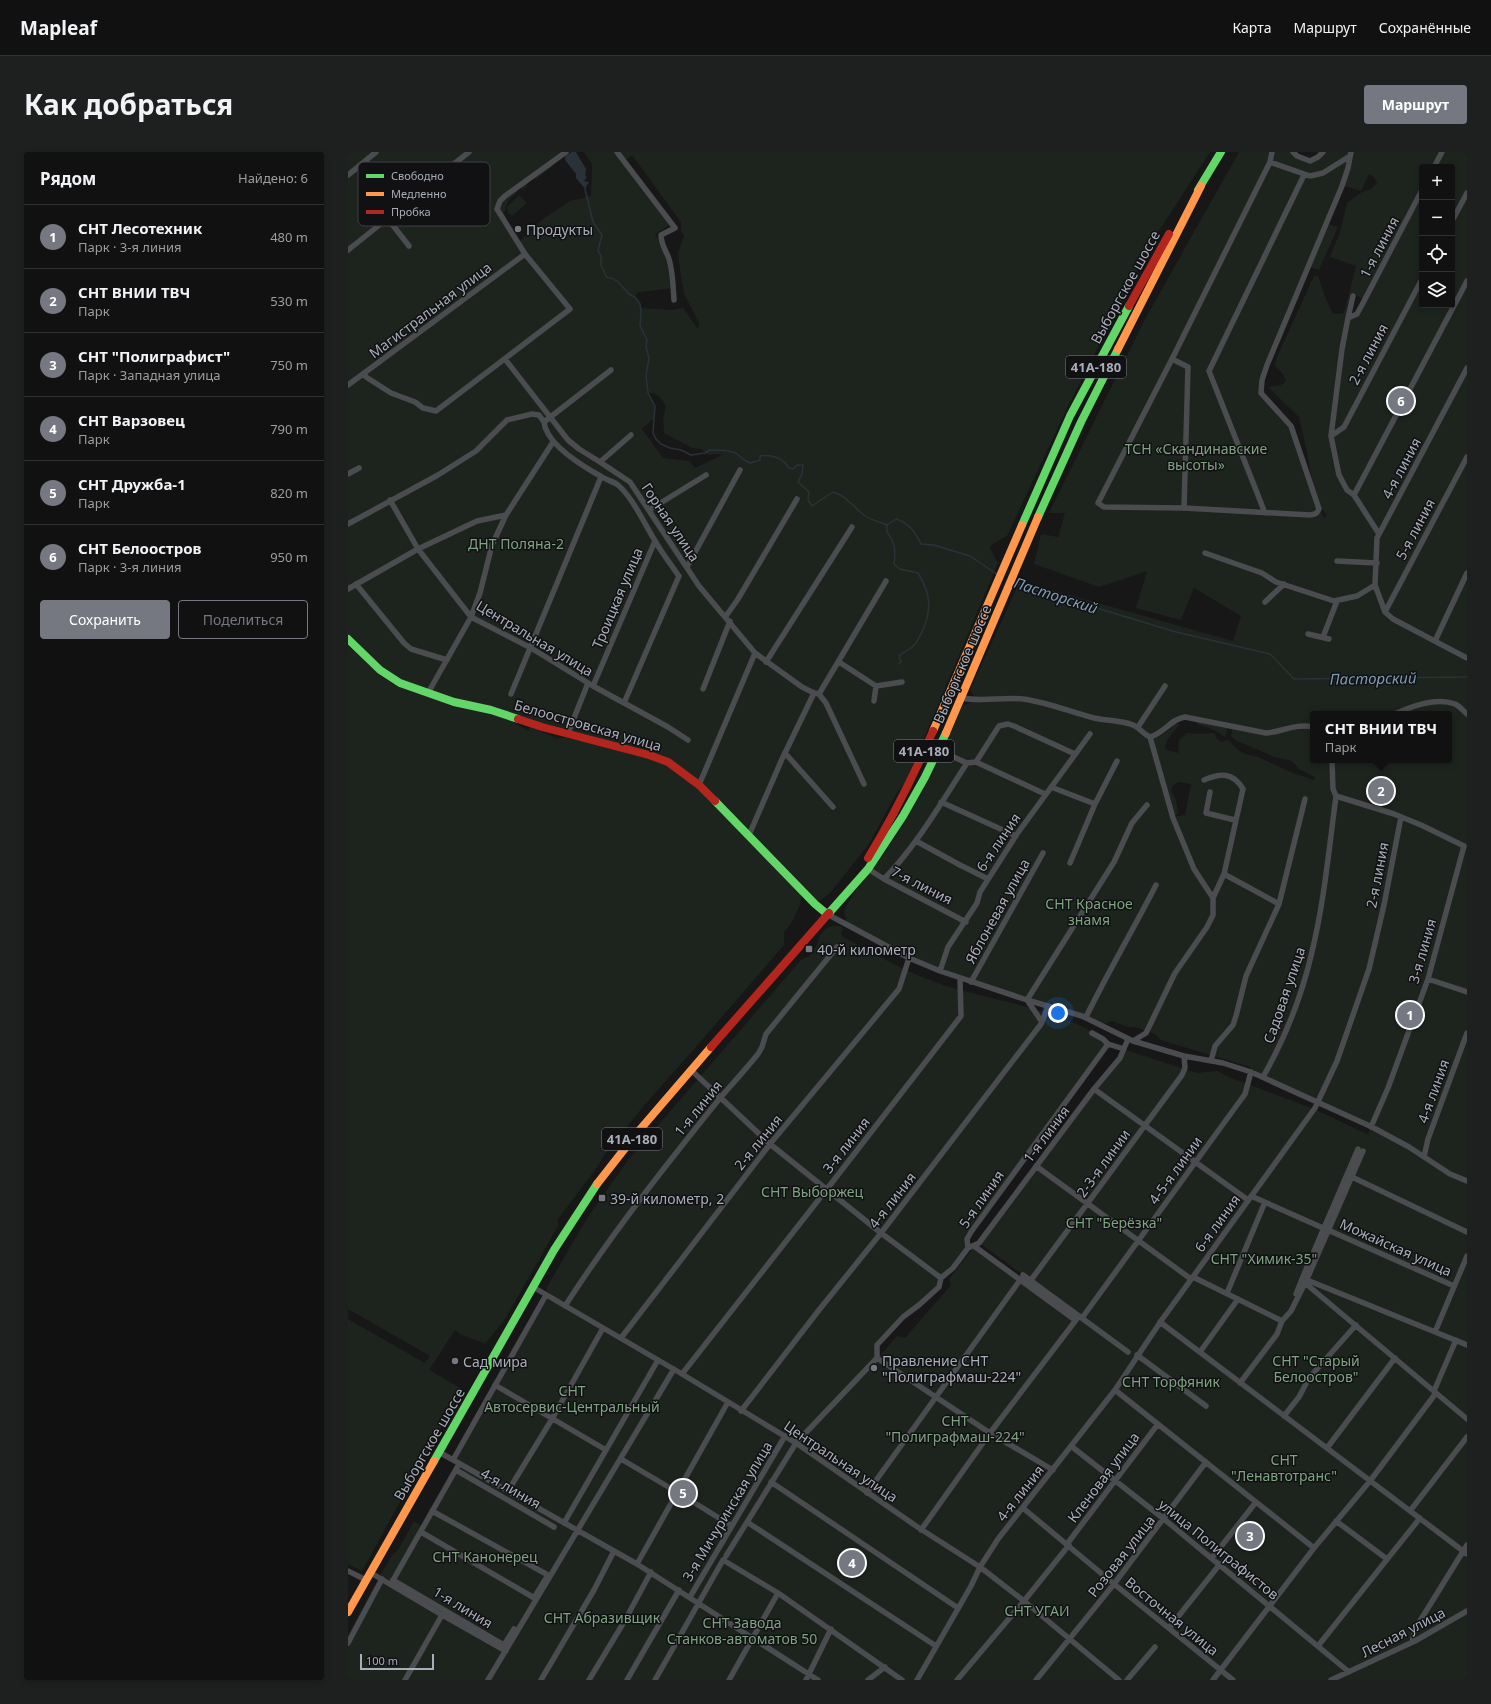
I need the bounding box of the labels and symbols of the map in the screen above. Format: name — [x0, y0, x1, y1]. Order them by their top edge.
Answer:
legend — [358, 162, 490, 226]
text: Свободно — [391, 168, 444, 183]
text: Медленно — [391, 186, 446, 201]
text: Пробка — [391, 204, 431, 219]
street label: 1-я линия — [1355, 213, 1403, 281]
place label: Продукты — [526, 220, 593, 239]
marker: Продукты — [513, 224, 523, 234]
street label: Выборгское шоссе — [1086, 227, 1164, 347]
street label: Магистральная улица — [365, 258, 495, 362]
street label: 2-я линия — [1344, 320, 1392, 388]
road number: 41А-180 — [1066, 356, 1126, 378]
pin: 6 — [1388, 386, 1414, 416]
street label: 4-я линия — [1377, 434, 1425, 502]
park label: ТСН «Скандинавские высоты» — [1125, 439, 1267, 474]
street label: Горная улица — [638, 479, 704, 565]
street label: 5-я линия — [1391, 495, 1439, 563]
park label: ДНТ Поляна-2 — [468, 534, 564, 553]
street label: Троицкая улица — [587, 545, 647, 651]
water label: Пасторский — [1012, 572, 1101, 618]
street label: Центральная улица — [473, 596, 597, 680]
street label: Выборгское шоссе — [929, 602, 996, 726]
water label: Пасторский — [1329, 667, 1417, 689]
street label: Белоостровская улица — [512, 695, 664, 755]
road number: 41А-180 — [894, 740, 954, 762]
pin: 2 — [1368, 776, 1394, 806]
street label: 6-я линия — [972, 809, 1024, 875]
street label: 2-я линия — [1361, 841, 1393, 909]
street label: Яблоневая улица — [960, 855, 1034, 967]
street label: 7-я линия — [888, 861, 956, 909]
park label: СНТ Красное знамя — [1045, 894, 1133, 929]
street label: 3-я линия — [1404, 916, 1440, 986]
place label: 40-й километр — [817, 940, 916, 959]
marker: 40-й километр — [804, 944, 814, 954]
street label: Садовая улица — [1259, 944, 1309, 1046]
pin: 1 — [1397, 1000, 1423, 1030]
your location — [1048, 1003, 1068, 1023]
street label: 4-я линия — [1413, 1056, 1453, 1126]
street label: 1-я линия — [670, 1076, 726, 1140]
street label: 1-я линия — [1018, 1102, 1074, 1166]
street label: 2-я линия — [730, 1110, 786, 1174]
street label: 3-я линия — [818, 1113, 874, 1177]
street label: 2-3-я линии — [1072, 1125, 1134, 1201]
road number: 41А-180 — [602, 1128, 662, 1150]
street label: 4-5-я линии — [1144, 1132, 1206, 1208]
street label: 5-я линия — [954, 1166, 1008, 1232]
street label: 4-я линия — [864, 1168, 920, 1232]
park label: СНТ Выборжец — [761, 1182, 863, 1201]
place label: 39-й километр, 2 — [610, 1189, 724, 1208]
street label: 6-я линия — [1190, 1191, 1244, 1255]
marker: 39-й километр, 2 — [597, 1193, 607, 1203]
park label: СНТ "Берёзка" — [1066, 1213, 1162, 1232]
street label: Можайская улица — [1337, 1214, 1455, 1280]
park label: СНТ "Химик-35" — [1211, 1249, 1317, 1268]
place label: Правление СНТ "Полиграфмаш-224" — [882, 1351, 1021, 1386]
park label: СНТ "Старый Белоостров" — [1272, 1351, 1360, 1386]
place label: Сад мира — [463, 1352, 528, 1371]
marker: Сад мира — [450, 1356, 460, 1366]
marker: Правление СНТ "Полиграфмаш-224" — [869, 1363, 879, 1373]
park label: СНТ Торфяник — [1122, 1372, 1220, 1391]
park label: СНТ Автосервис-Центральный — [484, 1381, 660, 1416]
street label: Выборгское шоссе — [389, 1384, 469, 1504]
park label: СНТ "Полиграфмаш-224" — [885, 1411, 1025, 1446]
street label: Центральная улица — [781, 1416, 901, 1506]
street label: Кленовая улица — [1063, 1428, 1143, 1526]
street label: 3-я Мичуринская улица — [678, 1438, 776, 1584]
park label: СНТ "Ленавтотранс" — [1231, 1450, 1337, 1485]
street label: 4-я линия — [992, 1461, 1048, 1525]
street label: 4-я линия — [477, 1463, 545, 1513]
pin: 5 — [670, 1478, 696, 1508]
street label: улица Полиграфистов — [1155, 1494, 1283, 1604]
street label: Розовая улица — [1083, 1511, 1159, 1601]
pin: 3 — [1237, 1521, 1263, 1551]
park label: СНТ Канонерец — [432, 1547, 538, 1566]
pin: 4 — [839, 1548, 865, 1578]
street label: Восточная улица — [1121, 1572, 1223, 1660]
street label: 1-я линия — [430, 1582, 496, 1632]
park label: СНТ УГАИ — [1004, 1601, 1070, 1620]
street label: Лесная улица — [1358, 1603, 1448, 1661]
park label: СНТ Абразивщик — [544, 1608, 661, 1627]
park label: СНТ Завода Станков-автоматов 50 — [667, 1613, 817, 1648]
scale bar — [360, 1652, 434, 1671]

